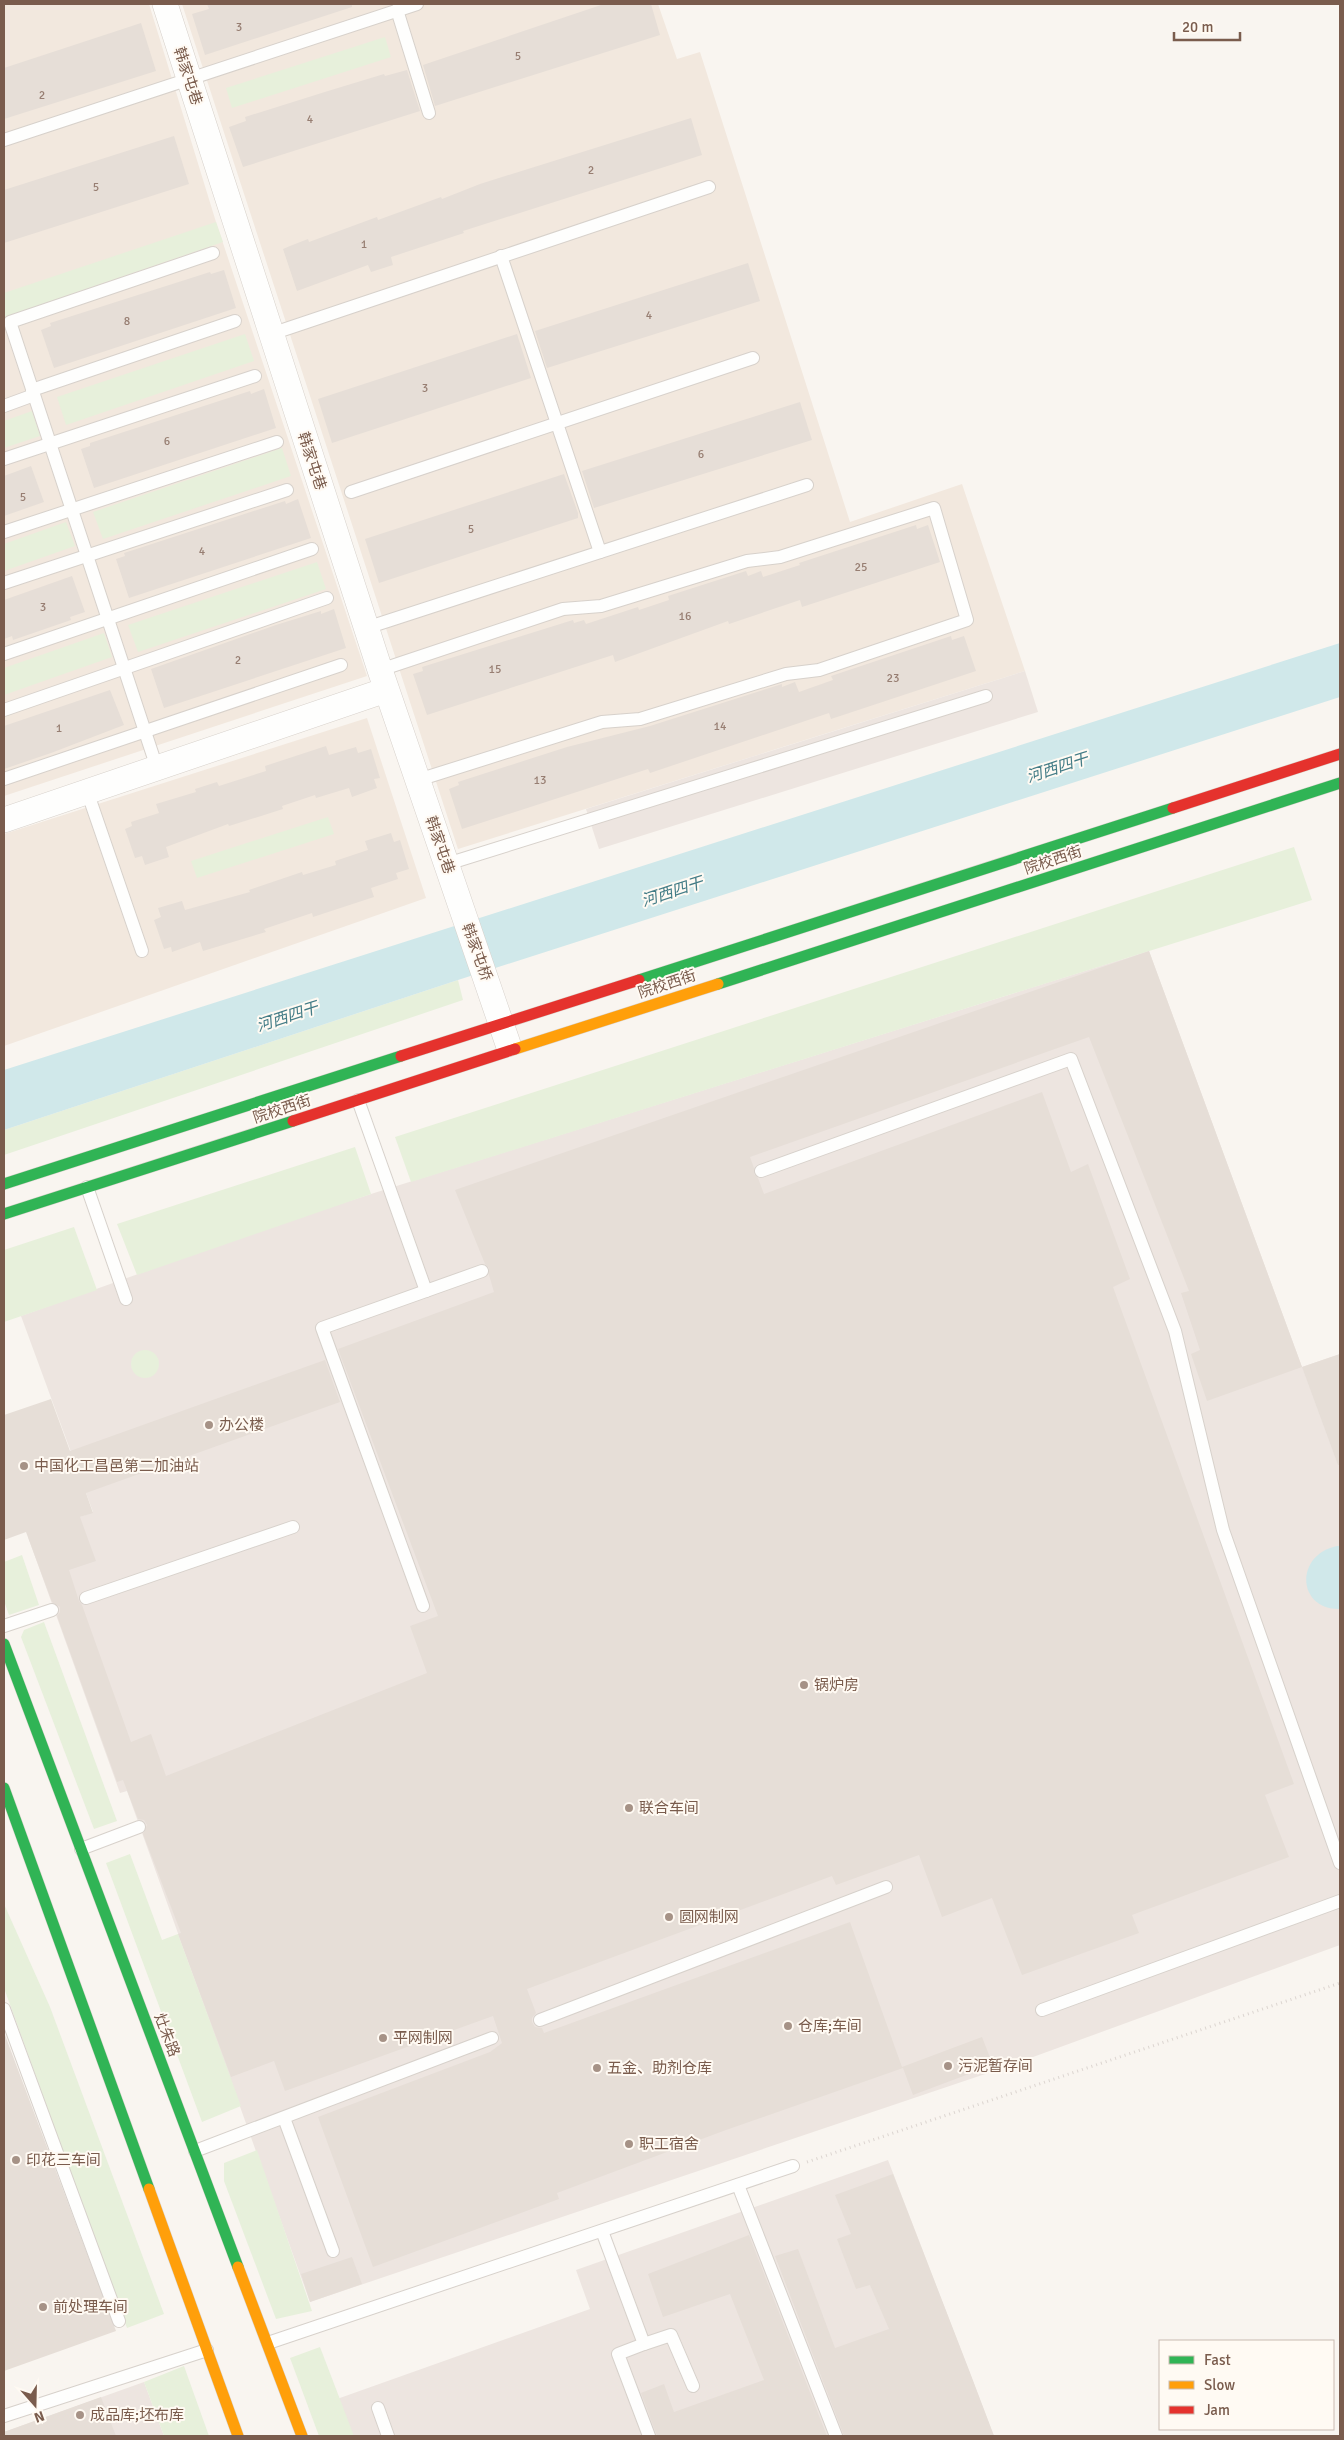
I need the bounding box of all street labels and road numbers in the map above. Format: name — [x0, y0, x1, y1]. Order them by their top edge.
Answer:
street label: 韩家屯巷 — [170, 45, 206, 107]
street label: 韩家屯巷 — [294, 430, 330, 492]
street label: 韩家屯巷 — [422, 814, 458, 876]
street label: 院校西街 — [1022, 842, 1084, 878]
street label: 韩家屯桥 — [458, 921, 496, 983]
street label: 院校西街 — [636, 966, 698, 1002]
street label: 院校西街 — [251, 1091, 313, 1127]
street label: 灶朱路 — [151, 2011, 183, 2059]

